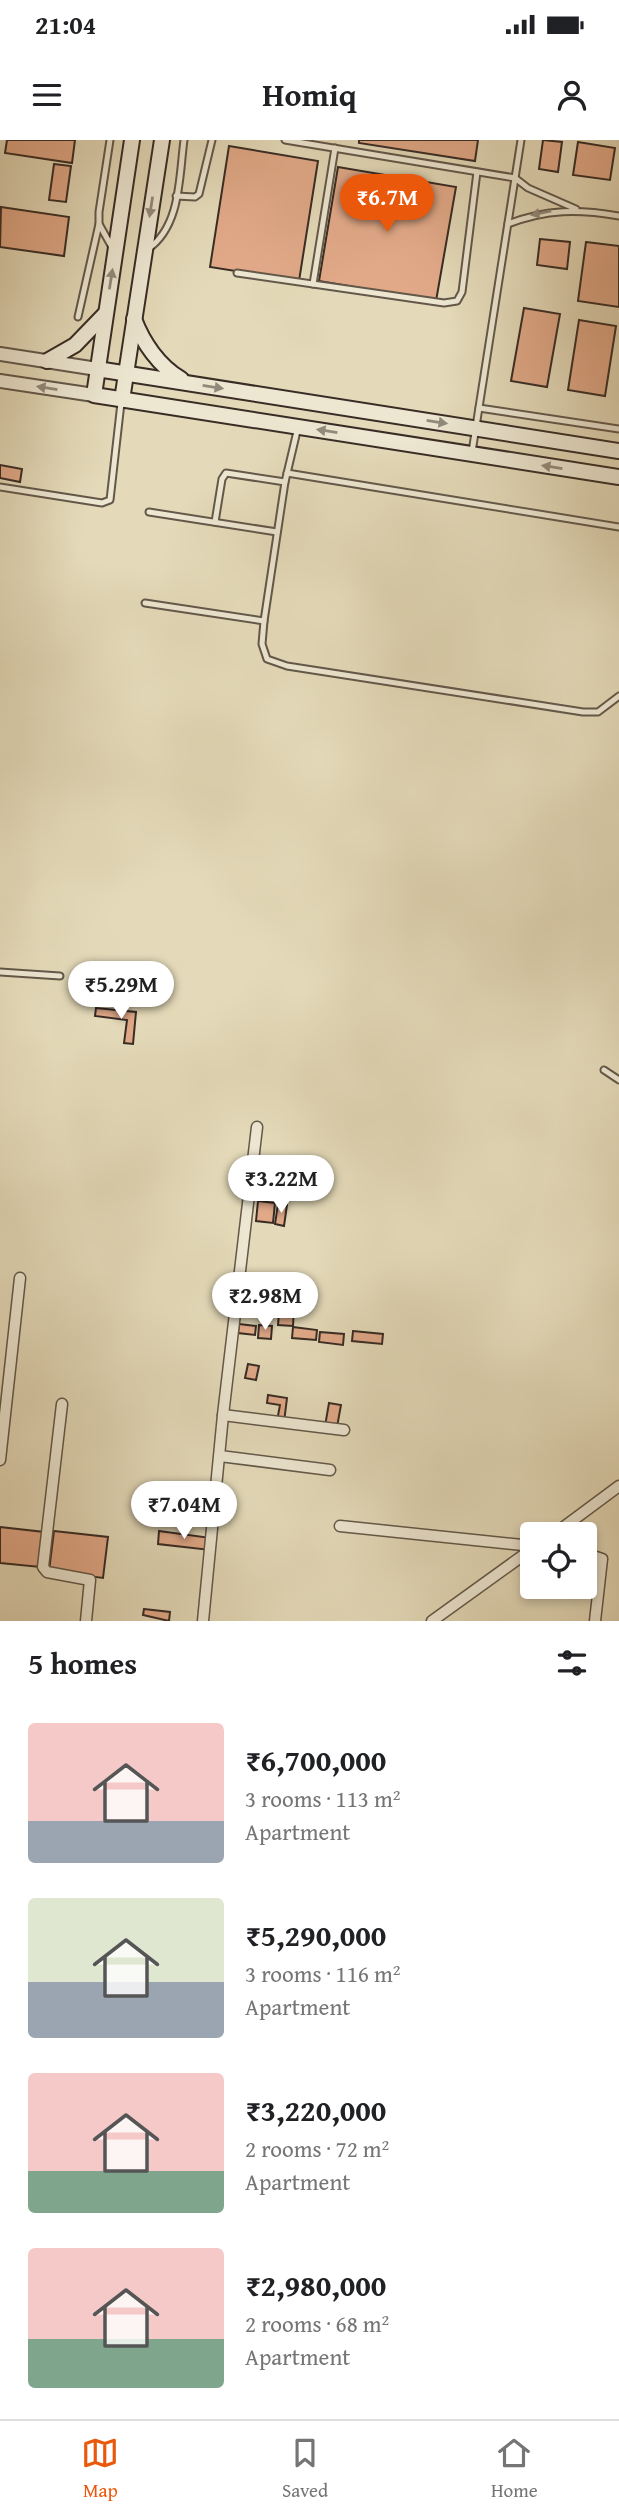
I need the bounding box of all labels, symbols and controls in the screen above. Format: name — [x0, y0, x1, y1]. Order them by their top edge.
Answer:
text: 21:04 — [35, 5, 96, 44]
text: Homiq — [262, 71, 357, 118]
icon: menu — [28, 76, 66, 114]
icon: person — [553, 76, 591, 114]
pin: ₹6.7M — [338, 174, 436, 234]
text: ₹6.7M — [356, 180, 418, 213]
one-way arrow — [145, 197, 156, 219]
one-way arrow — [530, 208, 552, 219]
one-way arrow — [106, 268, 117, 290]
one-way arrow — [36, 382, 58, 393]
one-way arrow — [202, 382, 224, 393]
one-way arrow — [426, 417, 448, 428]
one-way arrow — [316, 425, 338, 436]
one-way arrow — [541, 461, 563, 472]
pin: ₹5.29M — [64, 962, 178, 1021]
text: ₹5.29M — [84, 967, 158, 1000]
pin: ₹3.22M — [224, 1156, 338, 1215]
text: ₹3.22M — [244, 1161, 318, 1194]
pin: ₹2.98M — [208, 1272, 322, 1332]
text: ₹2.98M — [228, 1278, 302, 1311]
pin: ₹7.04M — [127, 1482, 241, 1541]
text: ₹7.04M — [147, 1487, 221, 1520]
map controls — [520, 1522, 597, 1599]
button: locate — [520, 1522, 597, 1599]
text: 5 homes — [28, 1641, 137, 1685]
icon: filters — [553, 1644, 591, 1682]
text: ₹6,700,000 — [245, 1738, 386, 1782]
icon: home — [84, 1751, 168, 1835]
text: 3 rooms · 113 m² — [245, 1782, 400, 1815]
text: Apartment — [245, 1815, 350, 1848]
text: ₹5,290,000 — [245, 1913, 386, 1957]
icon: home — [84, 1926, 168, 2010]
text: 3 rooms · 116 m² — [245, 1957, 400, 1990]
text: Apartment — [245, 1990, 350, 2023]
text: ₹3,220,000 — [245, 2088, 386, 2132]
icon: home — [84, 2101, 168, 2185]
text: 2 rooms · 72 m² — [245, 2132, 389, 2165]
text: Apartment — [245, 2165, 350, 2198]
text: ₹2,980,000 — [245, 2263, 386, 2307]
icon: home — [84, 2276, 168, 2360]
text: 2 rooms · 68 m² — [245, 2307, 389, 2340]
text: Apartment — [245, 2340, 350, 2373]
tab: Map — [81, 2434, 119, 2504]
tab: Saved — [282, 2434, 328, 2504]
tab: Home — [491, 2434, 538, 2504]

